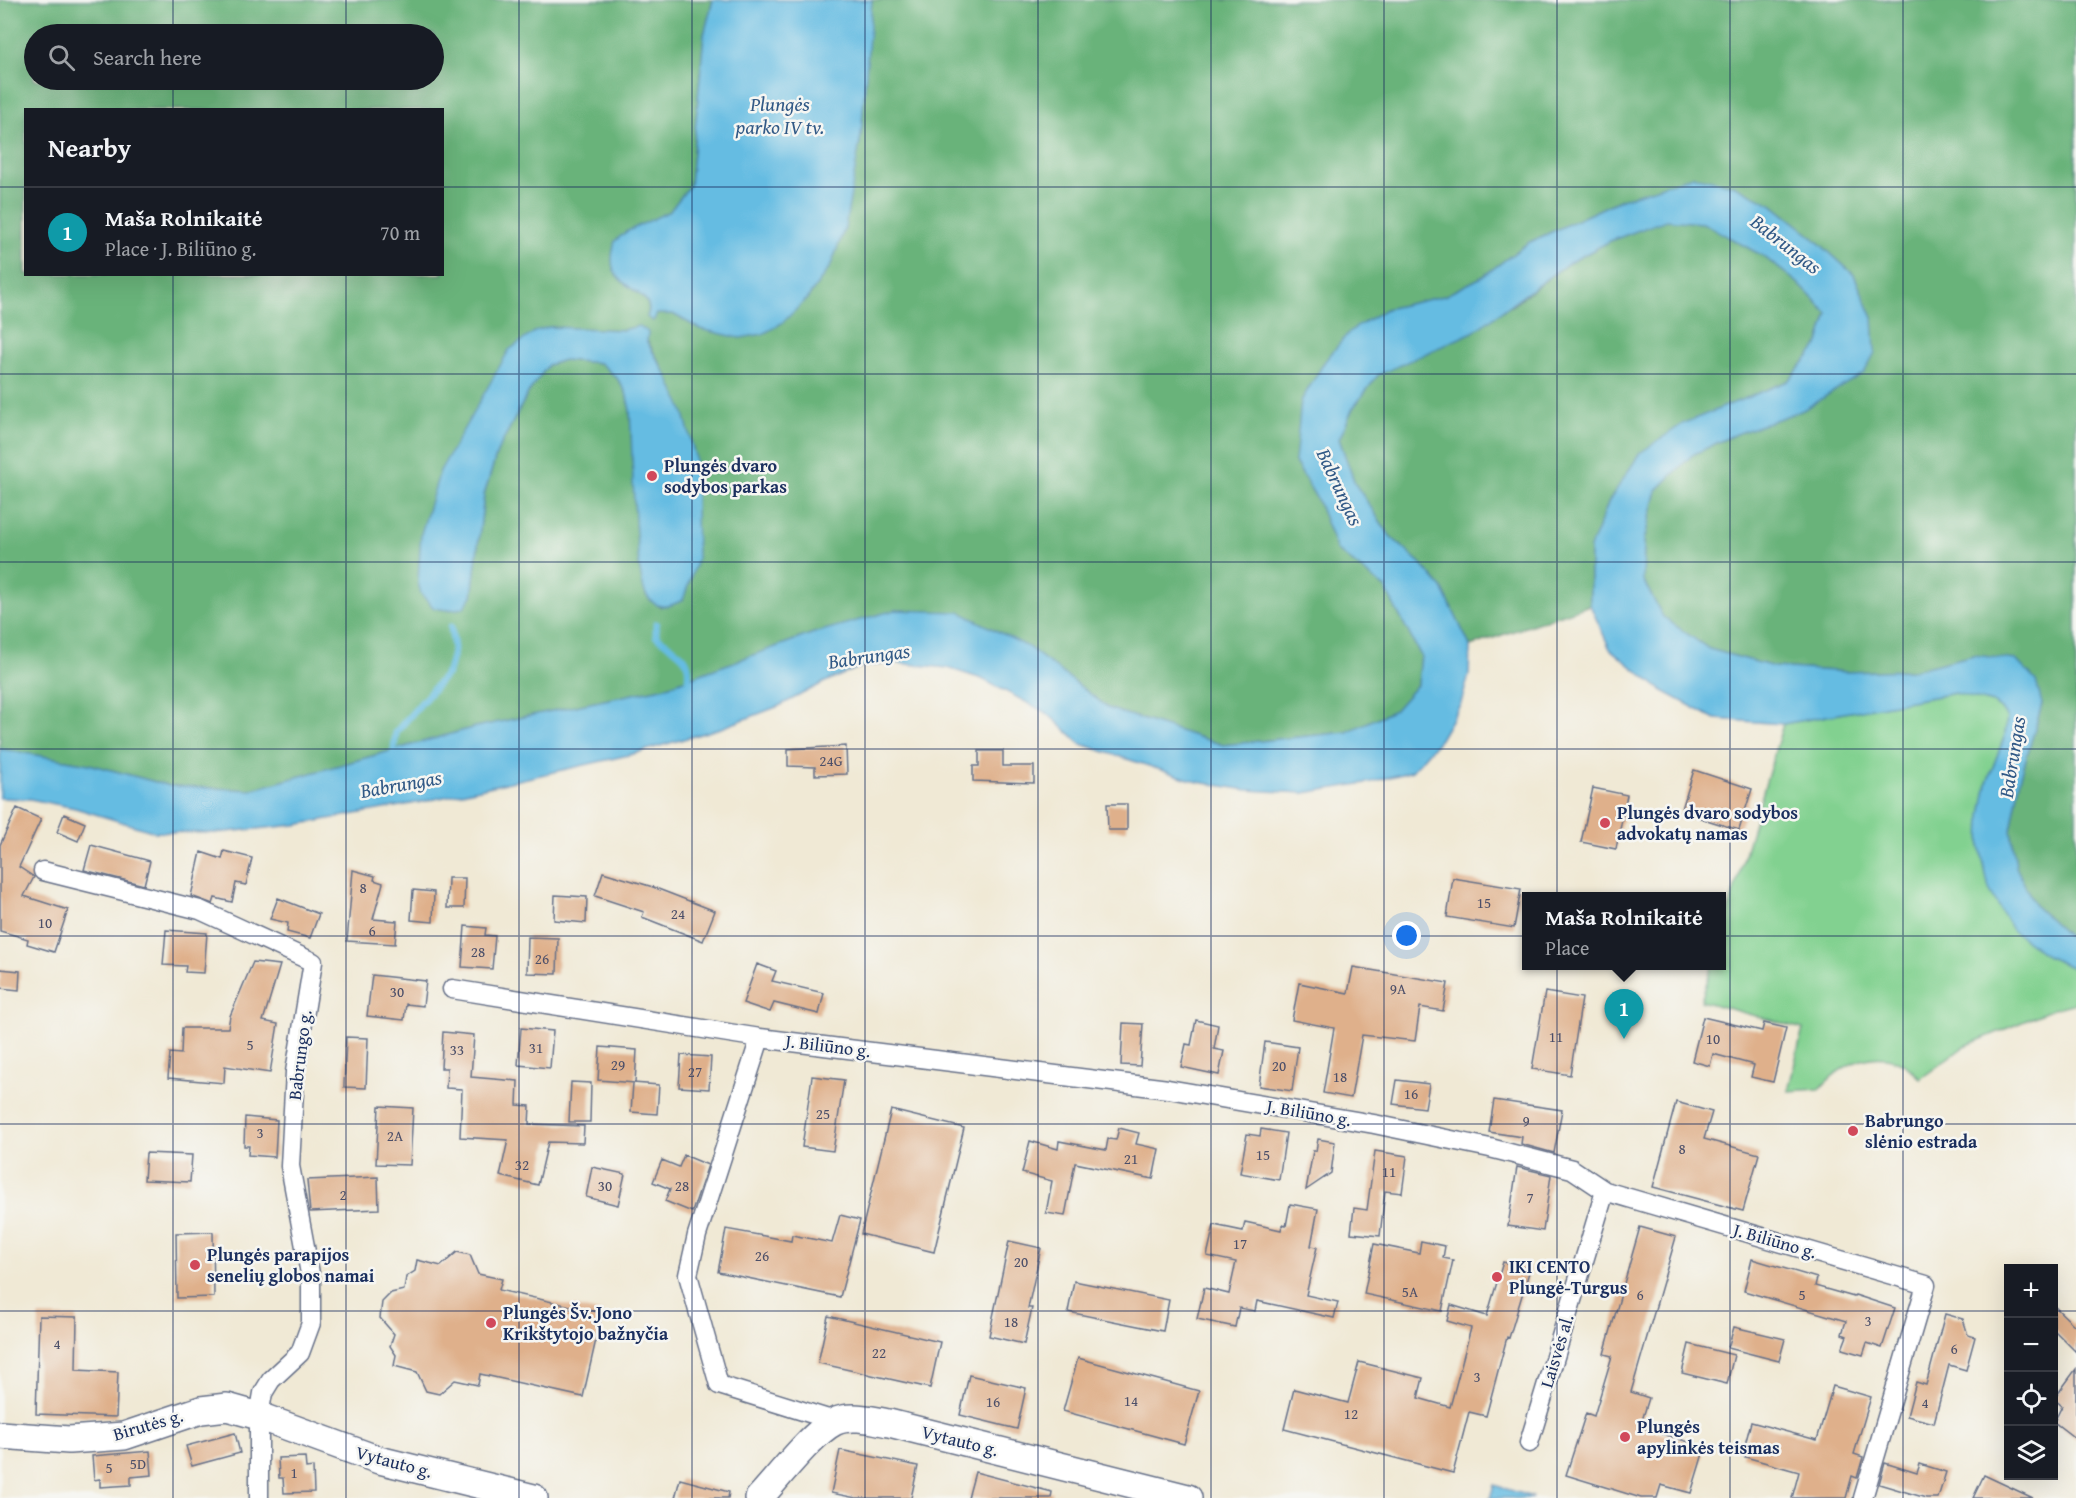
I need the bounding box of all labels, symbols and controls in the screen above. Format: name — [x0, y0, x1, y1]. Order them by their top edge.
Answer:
search box — [24, 24, 444, 90]
icon: search — [45, 41, 78, 74]
text: Search here — [93, 41, 202, 73]
water label: Plungės parko IV tv. — [735, 89, 824, 141]
text: Nearby — [48, 128, 131, 167]
text: Maša Rolnikaitė — [105, 202, 263, 234]
water label: Babrungas — [1744, 206, 1828, 281]
text: 1 — [62, 218, 73, 247]
text: 70 m — [380, 218, 420, 247]
text: Place · J. Biliūno g. — [105, 234, 256, 263]
water label: Babrungas — [1310, 443, 1371, 531]
place label: Plungės dvaro sodybos parkas — [664, 452, 787, 500]
marker: Plungės dvaro sodybos parkas — [645, 469, 659, 483]
water label: Babrungas — [825, 635, 912, 676]
water label: Babrungas — [1991, 713, 2032, 801]
house number: 24G — [819, 750, 843, 771]
water label: Babrungas — [357, 762, 445, 805]
place label: Plungės dvaro sodybos advokatų namas — [1617, 799, 1798, 847]
marker: Plungės dvaro sodybos advokatų namas — [1598, 816, 1612, 830]
house number: 8 — [359, 877, 367, 898]
house number: 15 — [1477, 892, 1491, 913]
popup — [1522, 892, 1726, 970]
text: Maša Rolnikaitė — [1545, 901, 1703, 933]
house number: 24 — [671, 903, 685, 924]
house number: 10 — [38, 912, 52, 933]
house number: 6 — [368, 920, 376, 941]
your location — [1392, 921, 1421, 950]
text: Place — [1545, 933, 1589, 962]
house number: 28 — [471, 941, 485, 962]
house number: 26 — [535, 948, 549, 969]
house number: 9A — [1390, 978, 1406, 999]
house number: 30 — [390, 981, 404, 1002]
pin: 1 — [1604, 990, 1644, 1039]
street label: Babrungo g. — [281, 1008, 318, 1102]
house number: 11 — [1549, 1026, 1563, 1047]
street label: J. Biliūno g. — [782, 1027, 872, 1064]
house number: 10 — [1706, 1028, 1720, 1049]
house number: 5 — [246, 1034, 254, 1055]
house number: 31 — [529, 1037, 543, 1058]
house number: 33 — [450, 1039, 464, 1060]
house number: 29 — [611, 1054, 625, 1075]
house number: 20 — [1272, 1055, 1286, 1076]
house number: 27 — [688, 1061, 702, 1082]
house number: 18 — [1333, 1066, 1347, 1087]
house number: 16 — [1404, 1083, 1418, 1104]
street label: J. Biliūno g. — [1263, 1091, 1354, 1133]
house number: 25 — [816, 1103, 830, 1124]
place label: Babrungo slėnio estrada — [1865, 1107, 1978, 1155]
house number: 9 — [1522, 1110, 1530, 1131]
house number: 3 — [256, 1122, 264, 1143]
marker: Babrungo slėnio estrada — [1846, 1124, 1860, 1138]
house number: 2A — [387, 1125, 403, 1146]
house number: 8 — [1678, 1138, 1686, 1159]
house number: 15 — [1256, 1144, 1270, 1165]
house number: 21 — [1124, 1148, 1138, 1169]
house number: 32 — [515, 1154, 529, 1175]
house number: 11 — [1382, 1161, 1396, 1182]
house number: 30 — [598, 1175, 612, 1196]
house number: 28 — [675, 1175, 689, 1196]
house number: 2 — [339, 1184, 347, 1205]
house number: 7 — [1526, 1187, 1534, 1208]
street label: J. Biliūno g. — [1728, 1215, 1820, 1265]
house number: 17 — [1233, 1233, 1247, 1254]
place label: Plungės parapijos senelių globos namai — [207, 1241, 375, 1289]
house number: 26 — [755, 1245, 769, 1266]
house number: 20 — [1014, 1251, 1028, 1272]
place label: IKI CENTO Plungė-Turgus — [1509, 1253, 1628, 1301]
marker: Plungės parapijos senelių globos namai — [188, 1258, 202, 1272]
map controls — [2004, 1264, 2058, 1480]
button: + — [2004, 1264, 2058, 1318]
marker: IKI CENTO Plungė-Turgus — [1490, 1270, 1504, 1284]
house number: 5A — [1402, 1281, 1418, 1302]
house number: 6 — [1636, 1284, 1644, 1305]
house number: 5 — [1798, 1284, 1806, 1305]
place label: Plungės Šv. Jono Krikštytojo bažnyčia — [503, 1299, 669, 1347]
house number: 3 — [1864, 1310, 1872, 1331]
house number: 18 — [1004, 1311, 1018, 1332]
street label: Laisvės al. — [1533, 1311, 1581, 1391]
marker: Plungės Šv. Jono Krikštytojo bažnyčia — [484, 1316, 498, 1330]
button: − — [2004, 1318, 2058, 1372]
house number: 4 — [53, 1333, 61, 1354]
house number: 6 — [1950, 1338, 1958, 1359]
house number: 22 — [872, 1342, 886, 1363]
house number: 3 — [1473, 1366, 1481, 1387]
button: locate — [2004, 1372, 2058, 1426]
house number: 14 — [1124, 1390, 1138, 1411]
house number: 16 — [986, 1391, 1000, 1412]
house number: 4 — [1921, 1392, 1929, 1413]
street label: Birutės g. — [110, 1402, 186, 1447]
house number: 12 — [1344, 1403, 1358, 1424]
place label: Plungės apylinkės teismas — [1637, 1413, 1780, 1461]
street label: Vytauto g. — [919, 1418, 1001, 1463]
button: layers — [2004, 1426, 2058, 1480]
marker: Plungės apylinkės teismas — [1618, 1430, 1632, 1444]
street label: Vytauto g. — [353, 1438, 435, 1485]
house number: 5D — [130, 1453, 146, 1474]
house number: 5 — [105, 1457, 113, 1478]
house number: 1 — [290, 1462, 298, 1483]

